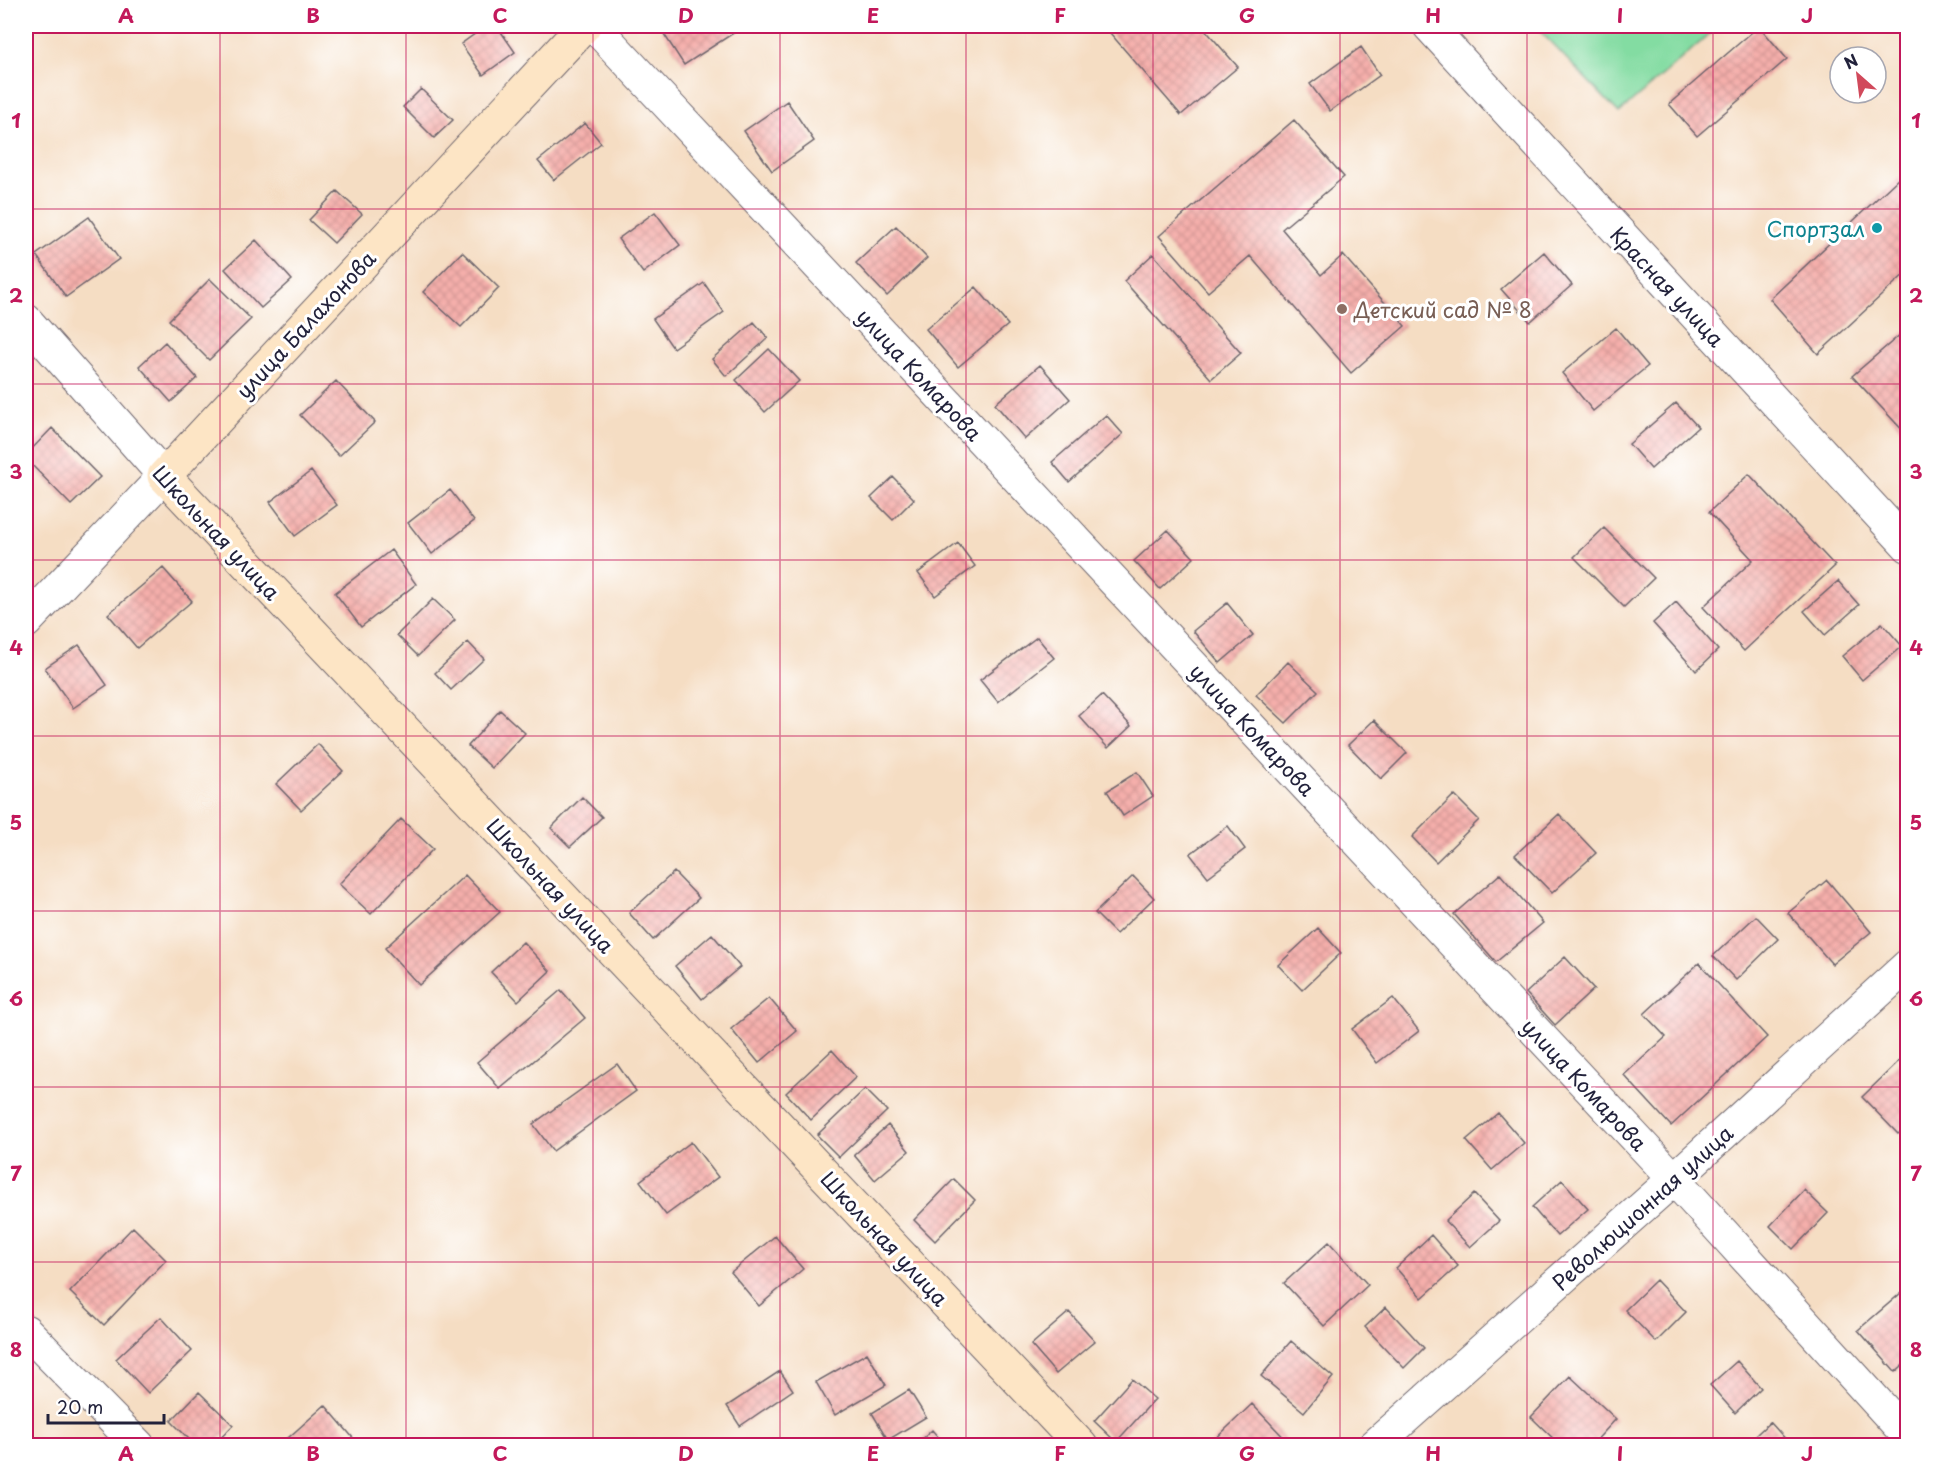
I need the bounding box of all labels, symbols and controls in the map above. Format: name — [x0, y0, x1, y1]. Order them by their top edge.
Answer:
text: A — [118, 0, 134, 30]
text: B — [306, 0, 320, 30]
text: C — [492, 0, 508, 30]
text: D — [678, 0, 694, 30]
text: E — [867, 0, 879, 30]
text: F — [1054, 0, 1066, 30]
text: G — [1239, 0, 1255, 30]
text: H — [1425, 0, 1441, 30]
text: I — [1617, 0, 1623, 30]
text: J — [1801, 0, 1813, 30]
north arrow — [1828, 45, 1888, 105]
text: N — [1839, 47, 1862, 74]
text: 1 — [11, 105, 21, 135]
text: 1 — [1911, 105, 1921, 135]
place label: Спортзал — [1767, 212, 1865, 244]
street label: Красная улица — [1604, 219, 1733, 354]
marker: Спортзал — [1870, 221, 1884, 235]
street label: улица Балахонова — [228, 243, 382, 405]
text: 2 — [9, 280, 23, 310]
text: 2 — [1909, 280, 1923, 310]
place label: Детский сад № 8 — [1353, 293, 1532, 325]
street label: улица Комарова — [850, 300, 990, 448]
marker: Детский сад № 8 — [1335, 302, 1349, 316]
text: 3 — [9, 456, 23, 486]
text: 3 — [1909, 456, 1923, 486]
street label: Школьная улица — [146, 457, 289, 607]
text: 4 — [9, 632, 23, 662]
text: 4 — [1909, 632, 1923, 662]
street label: улица Комарова — [1183, 655, 1323, 803]
text: 5 — [10, 807, 22, 837]
text: 5 — [1910, 807, 1922, 837]
street label: Школьная улица — [480, 810, 623, 960]
text: 6 — [9, 983, 23, 1013]
text: 6 — [1909, 983, 1923, 1013]
street label: улица Комарова — [1515, 1010, 1655, 1158]
street label: Революционная улица — [1544, 1116, 1740, 1297]
text: 7 — [10, 1158, 22, 1188]
text: 7 — [1910, 1158, 1922, 1188]
street label: Школьная улица — [814, 1163, 957, 1313]
text: 8 — [10, 1334, 22, 1364]
text: 8 — [1910, 1334, 1922, 1364]
scale bar — [48, 1387, 164, 1425]
text: 20 m — [57, 1393, 103, 1420]
text: A — [118, 1438, 134, 1468]
text: B — [306, 1438, 320, 1468]
text: C — [492, 1438, 508, 1468]
text: D — [678, 1438, 694, 1468]
text: E — [867, 1438, 879, 1468]
text: F — [1054, 1438, 1066, 1468]
text: G — [1239, 1438, 1255, 1468]
text: H — [1425, 1438, 1441, 1468]
text: I — [1617, 1438, 1623, 1468]
text: J — [1801, 1438, 1813, 1468]

